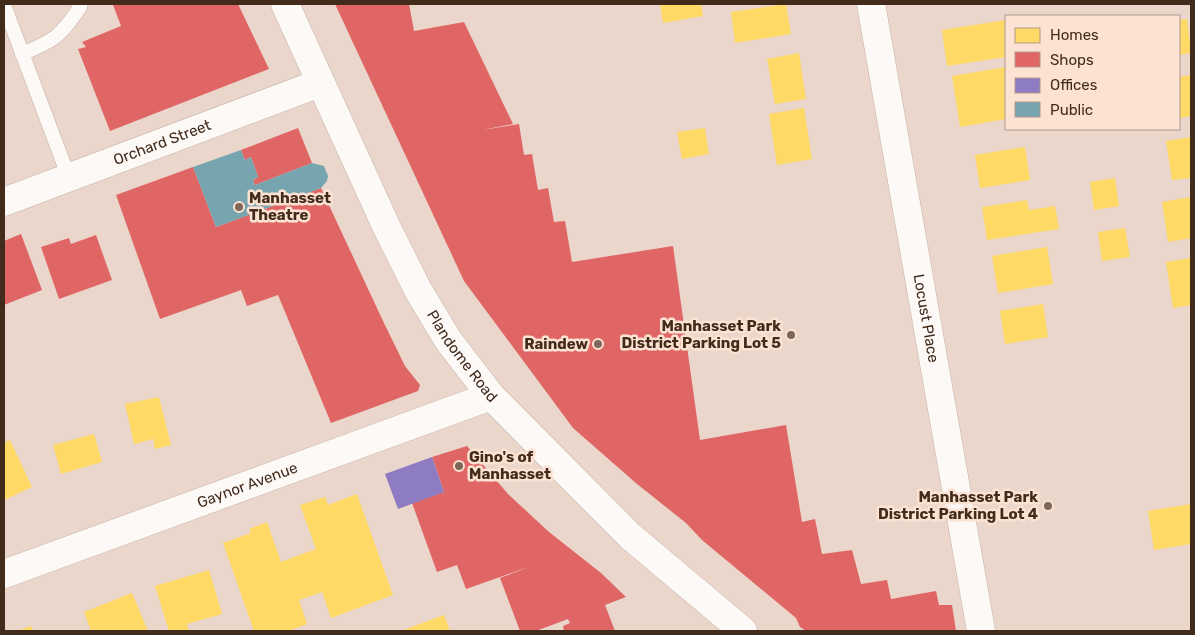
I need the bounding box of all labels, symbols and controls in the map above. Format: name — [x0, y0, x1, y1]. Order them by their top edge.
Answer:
legend — [1005, 15, 1180, 130]
text: Homes — [1050, 26, 1099, 44]
text: Shops — [1050, 51, 1094, 69]
text: Offices — [1050, 76, 1098, 94]
text: Public — [1050, 101, 1093, 119]
street label: Orchard Street — [111, 116, 214, 169]
place label: Manhasset Theatre — [249, 189, 331, 224]
marker: Manhasset Theatre — [233, 201, 245, 213]
street label: Locust Place — [910, 272, 943, 364]
street label: Plandome Road — [423, 307, 501, 406]
place label: Manhasset Park District Parking Lot 5 — [622, 317, 781, 352]
marker: Manhasset Park District Parking Lot 5 — [785, 329, 797, 341]
place label: Raindew — [524, 335, 588, 353]
marker: Raindew — [592, 338, 604, 350]
place label: Gino's of Manhasset — [469, 448, 551, 483]
street label: Gaynor Avenue — [195, 459, 300, 512]
marker: Gino's of Manhasset — [453, 460, 465, 472]
place label: Manhasset Park District Parking Lot 4 — [878, 488, 1038, 523]
marker: Manhasset Park District Parking Lot 4 — [1042, 500, 1054, 512]

